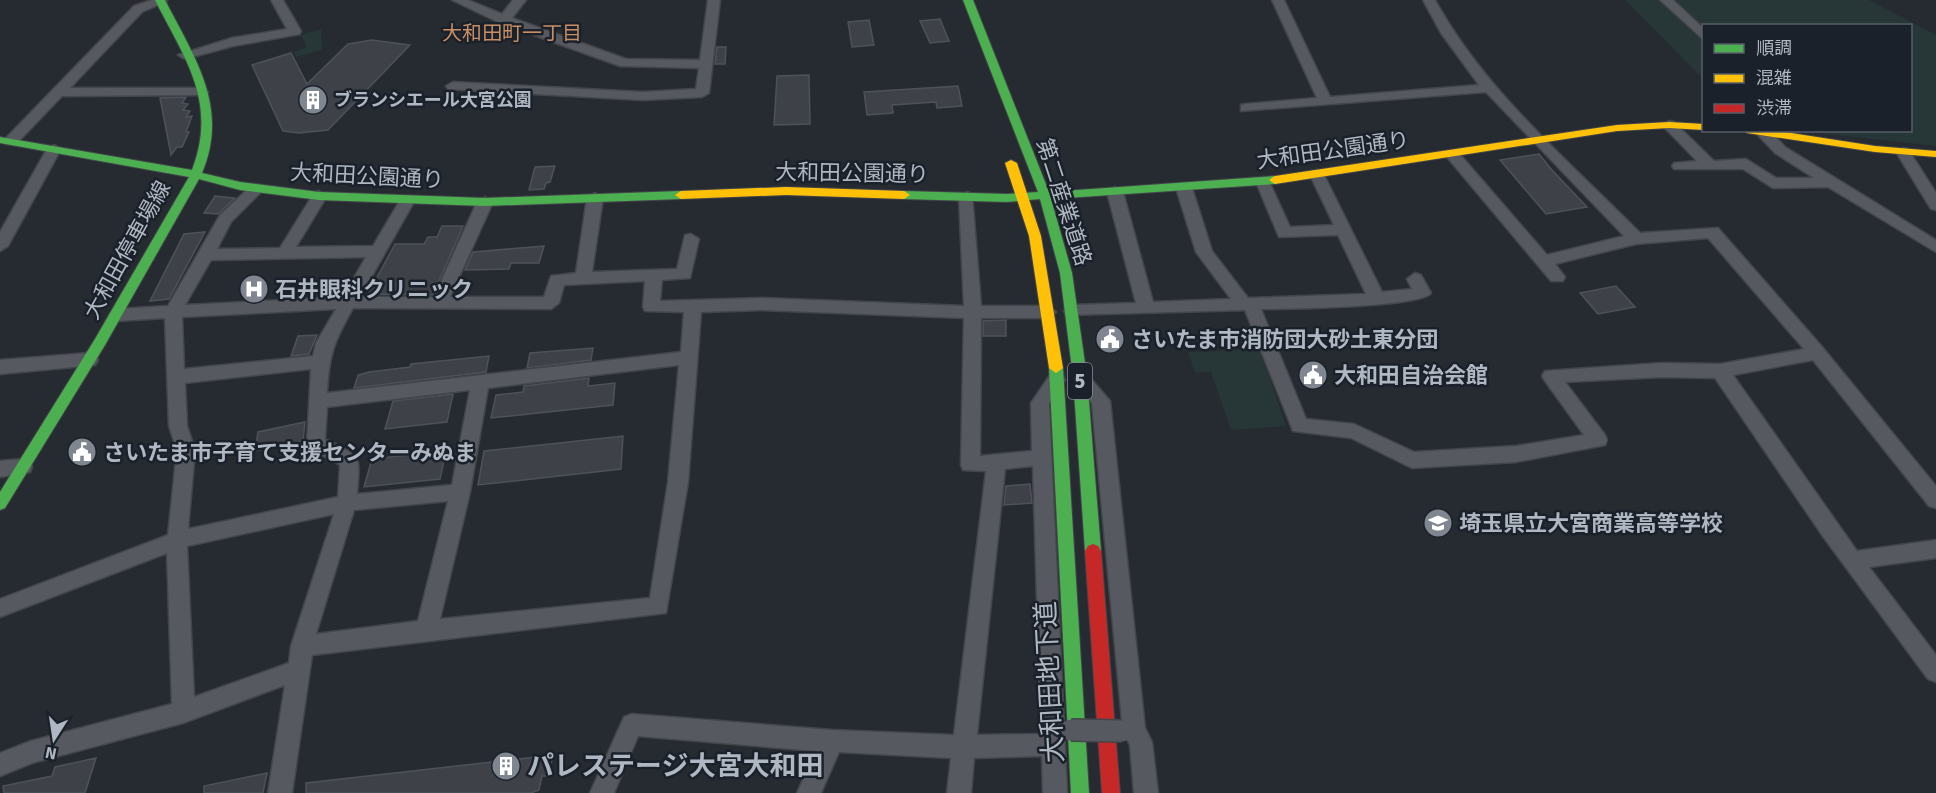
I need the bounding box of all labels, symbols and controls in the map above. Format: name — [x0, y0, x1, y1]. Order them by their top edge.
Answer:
district label: 大和田町一丁目 — [442, 21, 582, 46]
legend — [1702, 24, 1912, 132]
text: 順調 — [1756, 37, 1792, 59]
text: 混雑 — [1756, 67, 1792, 89]
building icon: ブランシエール大宮公園 — [297, 84, 329, 116]
place label: ブランシエール大宮公園 — [334, 89, 532, 111]
text: 渋滞 — [1756, 97, 1792, 119]
street label: 大和田公園通り — [1255, 126, 1411, 174]
street label: 第二産業道路 — [1031, 135, 1097, 269]
street label: 大和田公園通り — [289, 158, 445, 194]
street label: 大和田公園通り — [775, 158, 929, 188]
street label: 大和田停車場線 — [78, 176, 176, 324]
hospital icon: 石井眼科クリニック — [238, 273, 270, 305]
place label: 石井眼科クリニック — [275, 276, 473, 303]
public building icon: さいたま市消防団大砂土東分団 — [1094, 323, 1126, 355]
place label: さいたま市消防団大砂土東分団 — [1131, 326, 1438, 353]
public building icon: 大和田自治会館 — [1297, 359, 1329, 391]
place label: 大和田自治会館 — [1334, 362, 1488, 389]
road number: 5 — [1068, 363, 1092, 399]
public building icon: さいたま市子育て支援センターみぬま — [66, 436, 98, 468]
place label: さいたま市子育て支援センターみぬま — [103, 439, 476, 466]
school or university icon: 埼玉県立大宮商業高等学校 — [1422, 507, 1454, 539]
place label: 埼玉県立大宮商業高等学校 — [1459, 510, 1723, 537]
street label: 大和田地下道 — [1029, 600, 1071, 764]
north arrow — [24, 709, 84, 769]
text: N — [44, 742, 59, 764]
building icon: パレステージ大宮大和田 — [490, 750, 522, 782]
place label: パレステージ大宮大和田 — [527, 750, 823, 783]

